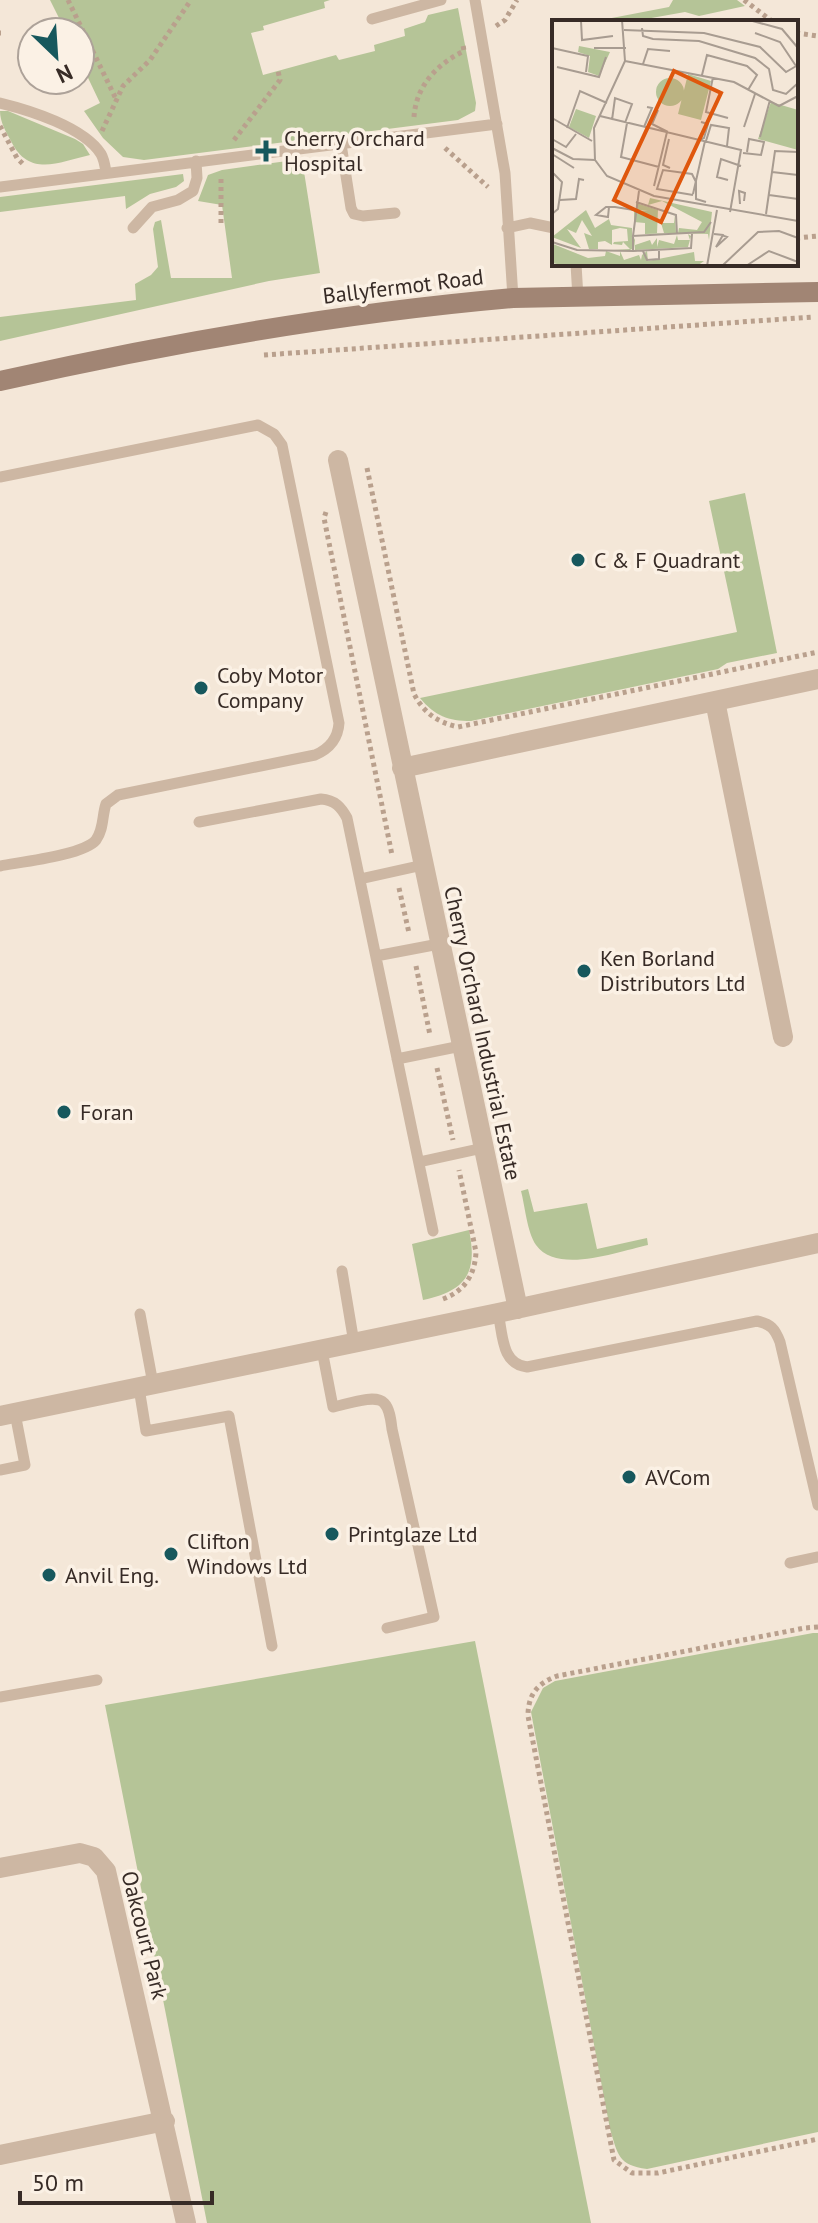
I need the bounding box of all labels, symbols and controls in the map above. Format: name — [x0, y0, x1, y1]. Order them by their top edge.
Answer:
north arrow — [16, 16, 96, 96]
inset map — [552, 20, 798, 266]
text: N — [52, 58, 77, 90]
place label: Cherry Orchard Hospital — [284, 124, 425, 177]
marker: Cherry Orchard Hospital — [255, 140, 277, 162]
street label: Ballyfermot Road — [321, 262, 485, 310]
place label: C & F Quadrant — [594, 546, 741, 574]
marker: C & F Quadrant — [569, 551, 587, 569]
place label: Coby Motor Company — [217, 661, 324, 714]
marker: Coby Motor Company — [192, 679, 210, 697]
street label: Cherry Orchard Industrial Estate — [438, 883, 528, 1183]
place label: Ken Borland Distributors Ltd — [600, 944, 745, 997]
marker: Ken Borland Distributors Ltd — [575, 962, 593, 980]
place label: Foran — [80, 1098, 134, 1126]
marker: Foran — [55, 1103, 73, 1121]
place label: AVCom — [645, 1463, 710, 1491]
marker: AVCom — [620, 1468, 638, 1486]
place label: Printglaze Ltd — [348, 1520, 478, 1548]
marker: Printglaze Ltd — [323, 1525, 341, 1543]
place label: Clifton Windows Ltd — [187, 1527, 308, 1580]
marker: Clifton Windows Ltd — [162, 1545, 180, 1563]
place label: Anvil Eng. — [65, 1561, 159, 1589]
marker: Anvil Eng. — [40, 1566, 58, 1584]
street label: Oakcourt Park — [116, 1868, 175, 2002]
scale bar — [20, 2155, 212, 2205]
text: 50 m — [32, 2167, 84, 2198]

